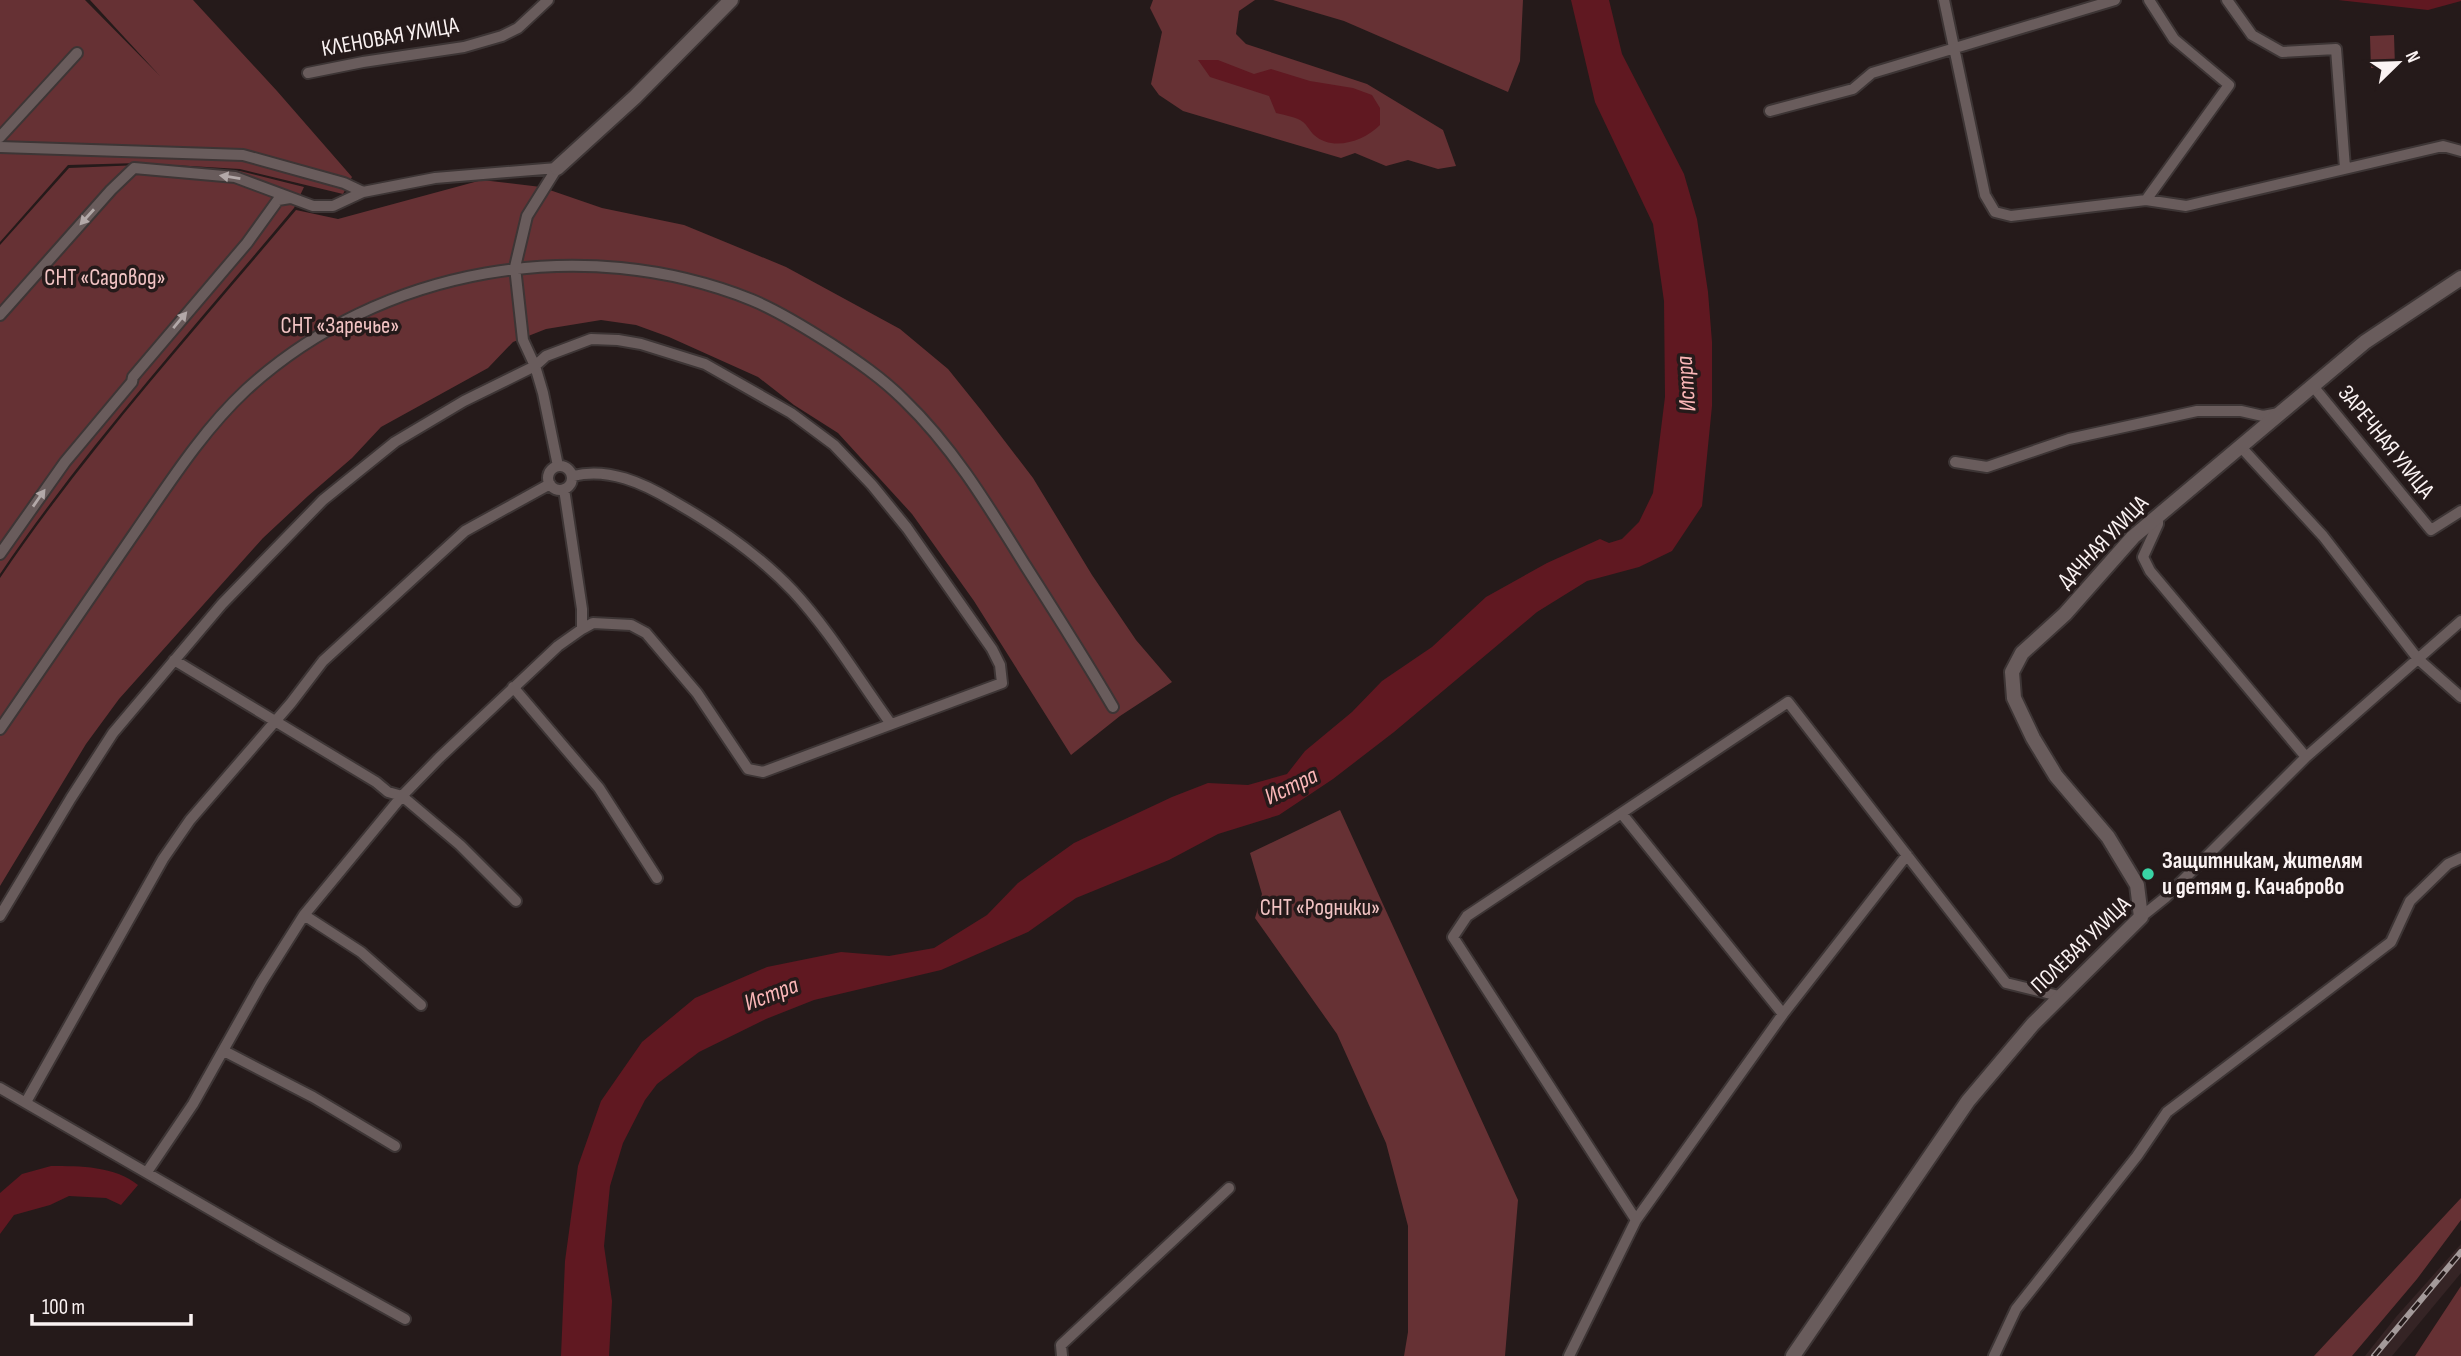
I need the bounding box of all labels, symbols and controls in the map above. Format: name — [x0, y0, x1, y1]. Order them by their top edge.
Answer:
street label: КЛЕНОВАЯ УЛИЦА — [319, 11, 461, 63]
north arrow — [2363, 28, 2433, 98]
text: N — [2400, 48, 2425, 66]
one-way arrow — [219, 171, 241, 182]
one-way arrow — [79, 208, 95, 226]
park label: СНТ «Садовод» — [44, 264, 166, 292]
one-way arrow — [172, 311, 187, 328]
park label: СНТ «Заречье» — [281, 312, 399, 340]
water label: Истра — [1670, 355, 1702, 413]
street label: ЗАРЕЧНАЯ УЛИЦА — [2332, 380, 2440, 504]
one-way arrow — [32, 488, 46, 507]
street label: ДАЧНАЯ УЛИЦА — [2052, 489, 2154, 594]
water label: Истра — [1260, 761, 1323, 811]
place label: Защитникам, жителям и детям д. Качаброво — [2162, 847, 2363, 901]
marker: Защитникам, жителям и детям д. Качаброво — [2140, 866, 2156, 882]
street label: ПОЛЕВАЯ УЛИЦА — [2025, 890, 2137, 1000]
park label: СНТ «Родники» — [1260, 894, 1380, 922]
water label: Истра — [740, 970, 802, 1018]
scale bar — [32, 1282, 191, 1326]
text: 100 m — [42, 1295, 85, 1320]

